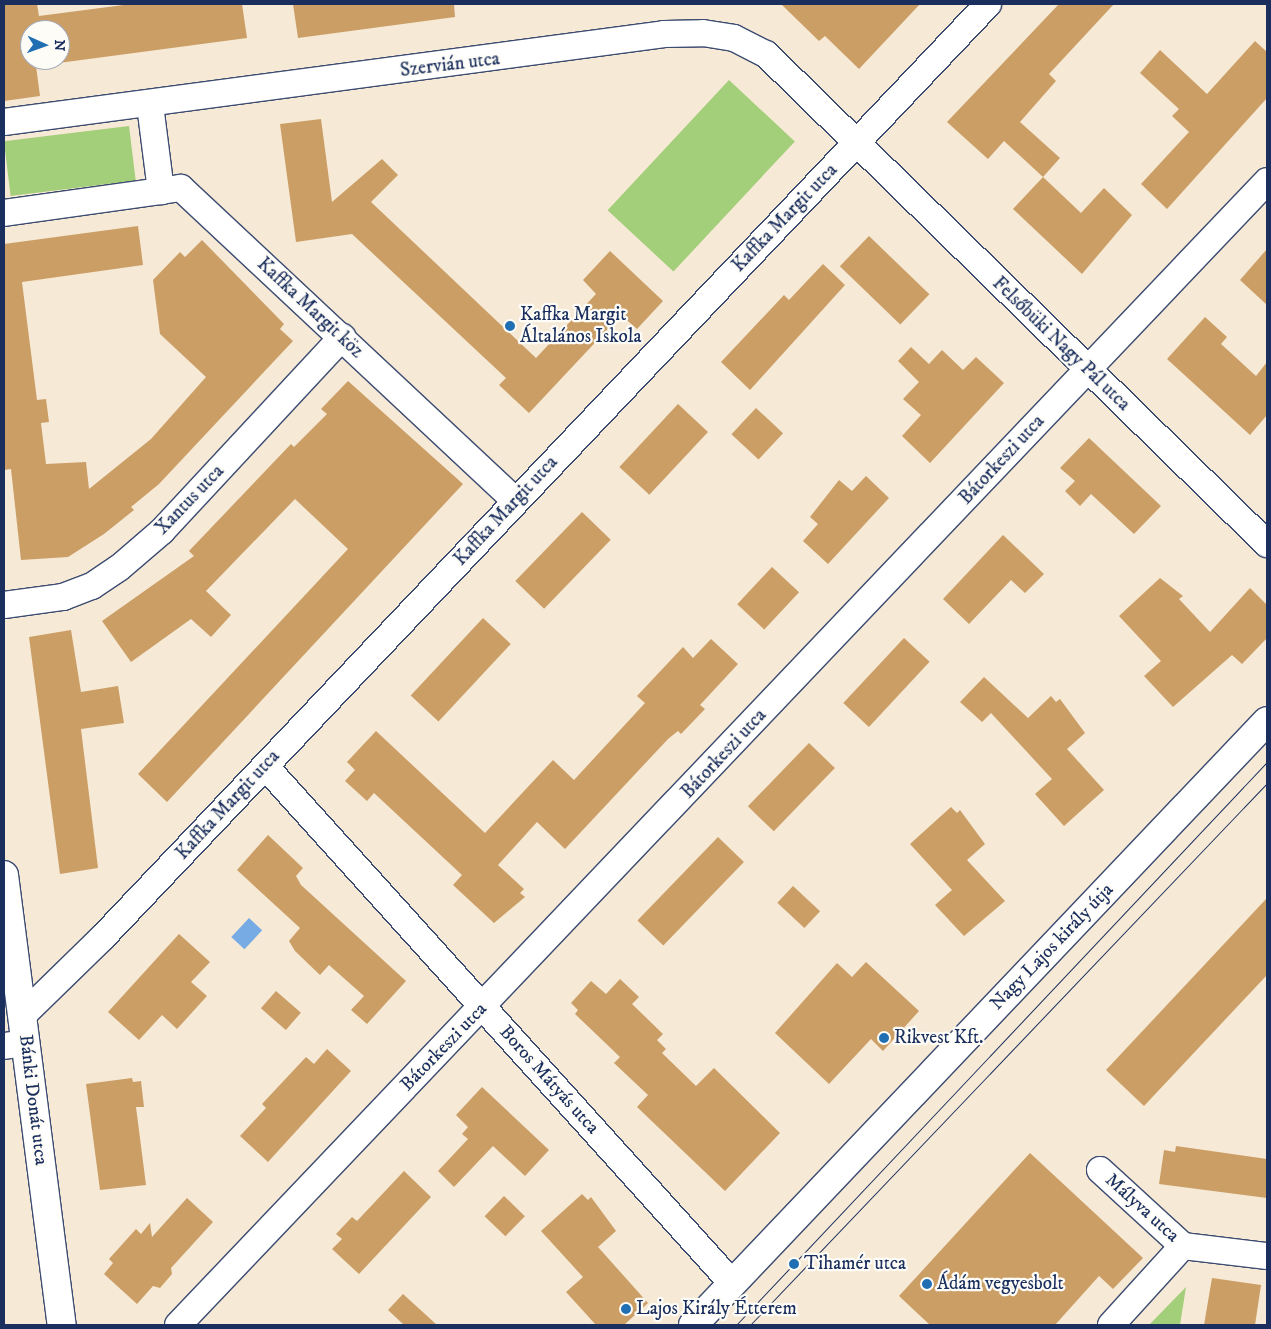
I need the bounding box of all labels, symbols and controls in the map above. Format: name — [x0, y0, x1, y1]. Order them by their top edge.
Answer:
north arrow — [20, 20, 70, 70]
text: N — [50, 39, 68, 52]
street label: Szervián utca — [399, 48, 501, 82]
street label: Kaffka Margit utca — [728, 159, 842, 277]
street label: Kaffka Margit köz — [252, 253, 368, 363]
street label: Felsőbüki Nagy Pál utca — [987, 272, 1135, 416]
place label: Kaffka Margit Általános Iskola — [520, 304, 642, 348]
marker: Kaffka Margit Általános Iskola — [504, 320, 516, 332]
street label: Bátorkeszi utca — [955, 410, 1049, 510]
street label: Kaffka Margit utca — [449, 451, 563, 571]
street label: Xantus utca — [151, 460, 229, 540]
street label: Bátorkeszi utca — [677, 704, 771, 804]
street label: Kaffka Margit utca — [171, 745, 285, 865]
street label: Nagy Lajos király útja — [986, 879, 1118, 1015]
street label: Bátorkeszi utca — [396, 998, 492, 1096]
street label: Boros Mátyás utca — [494, 1021, 604, 1139]
place label: Rikvest Kft. — [894, 1027, 984, 1049]
marker: Rikvest Kft. — [878, 1032, 890, 1044]
street label: Bánki Donát utca — [14, 1033, 52, 1167]
street label: Mályva utca — [1100, 1169, 1184, 1247]
place label: Tihamér utca — [804, 1253, 906, 1275]
marker: Tihamér utca — [788, 1258, 800, 1270]
place label: Ádám vegyesbolt — [937, 1273, 1064, 1295]
marker: Ádám vegyesbolt — [921, 1278, 933, 1290]
place label: Lajos Király Étterem — [636, 1298, 797, 1320]
marker: Lajos Király Étterem — [620, 1303, 632, 1315]

